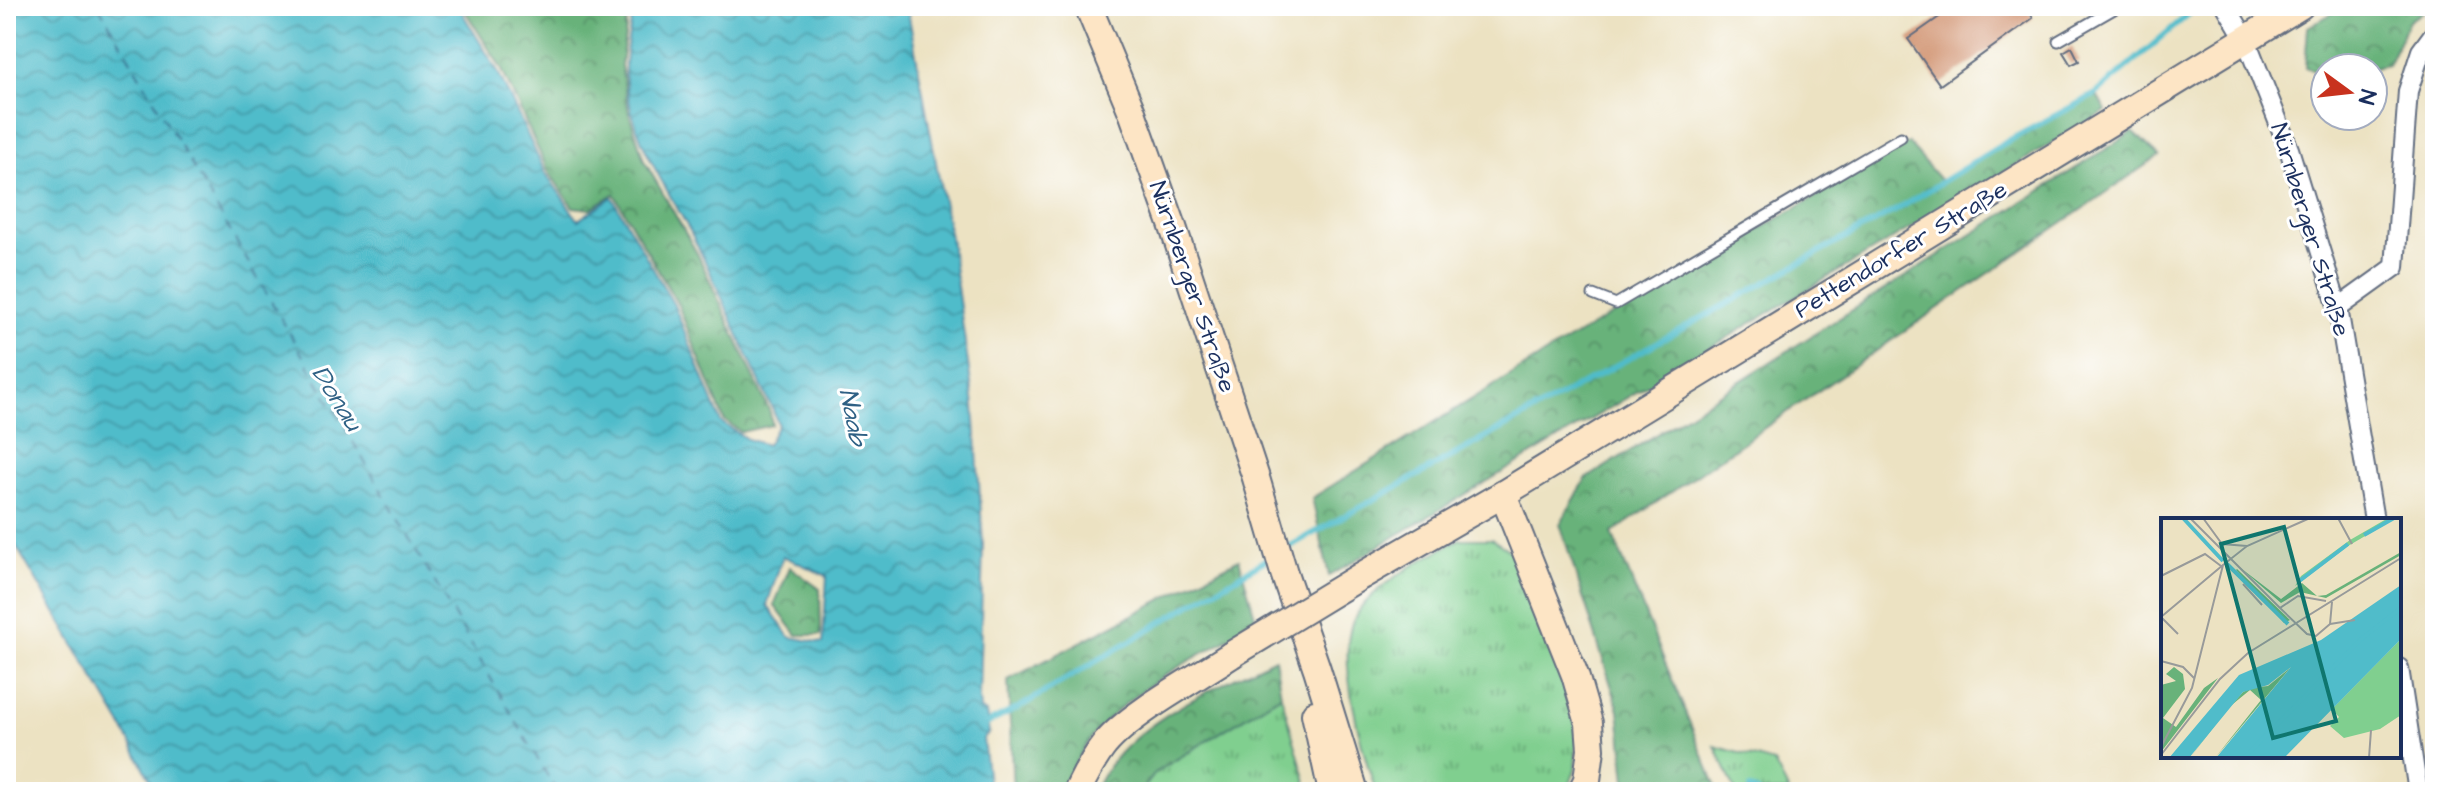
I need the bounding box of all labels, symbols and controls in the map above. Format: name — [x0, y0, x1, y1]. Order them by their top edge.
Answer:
north arrow — [2309, 52, 2389, 132]
text: N — [2350, 86, 2384, 108]
street label: Nürnberger Straße — [2260, 119, 2359, 341]
street label: Pettendorfer Straße — [1788, 173, 2014, 327]
street label: Nürnberger Straße — [1139, 177, 1244, 397]
water label: Donau — [303, 358, 372, 439]
water label: Naab — [830, 385, 877, 451]
inset map — [2161, 518, 2401, 758]

